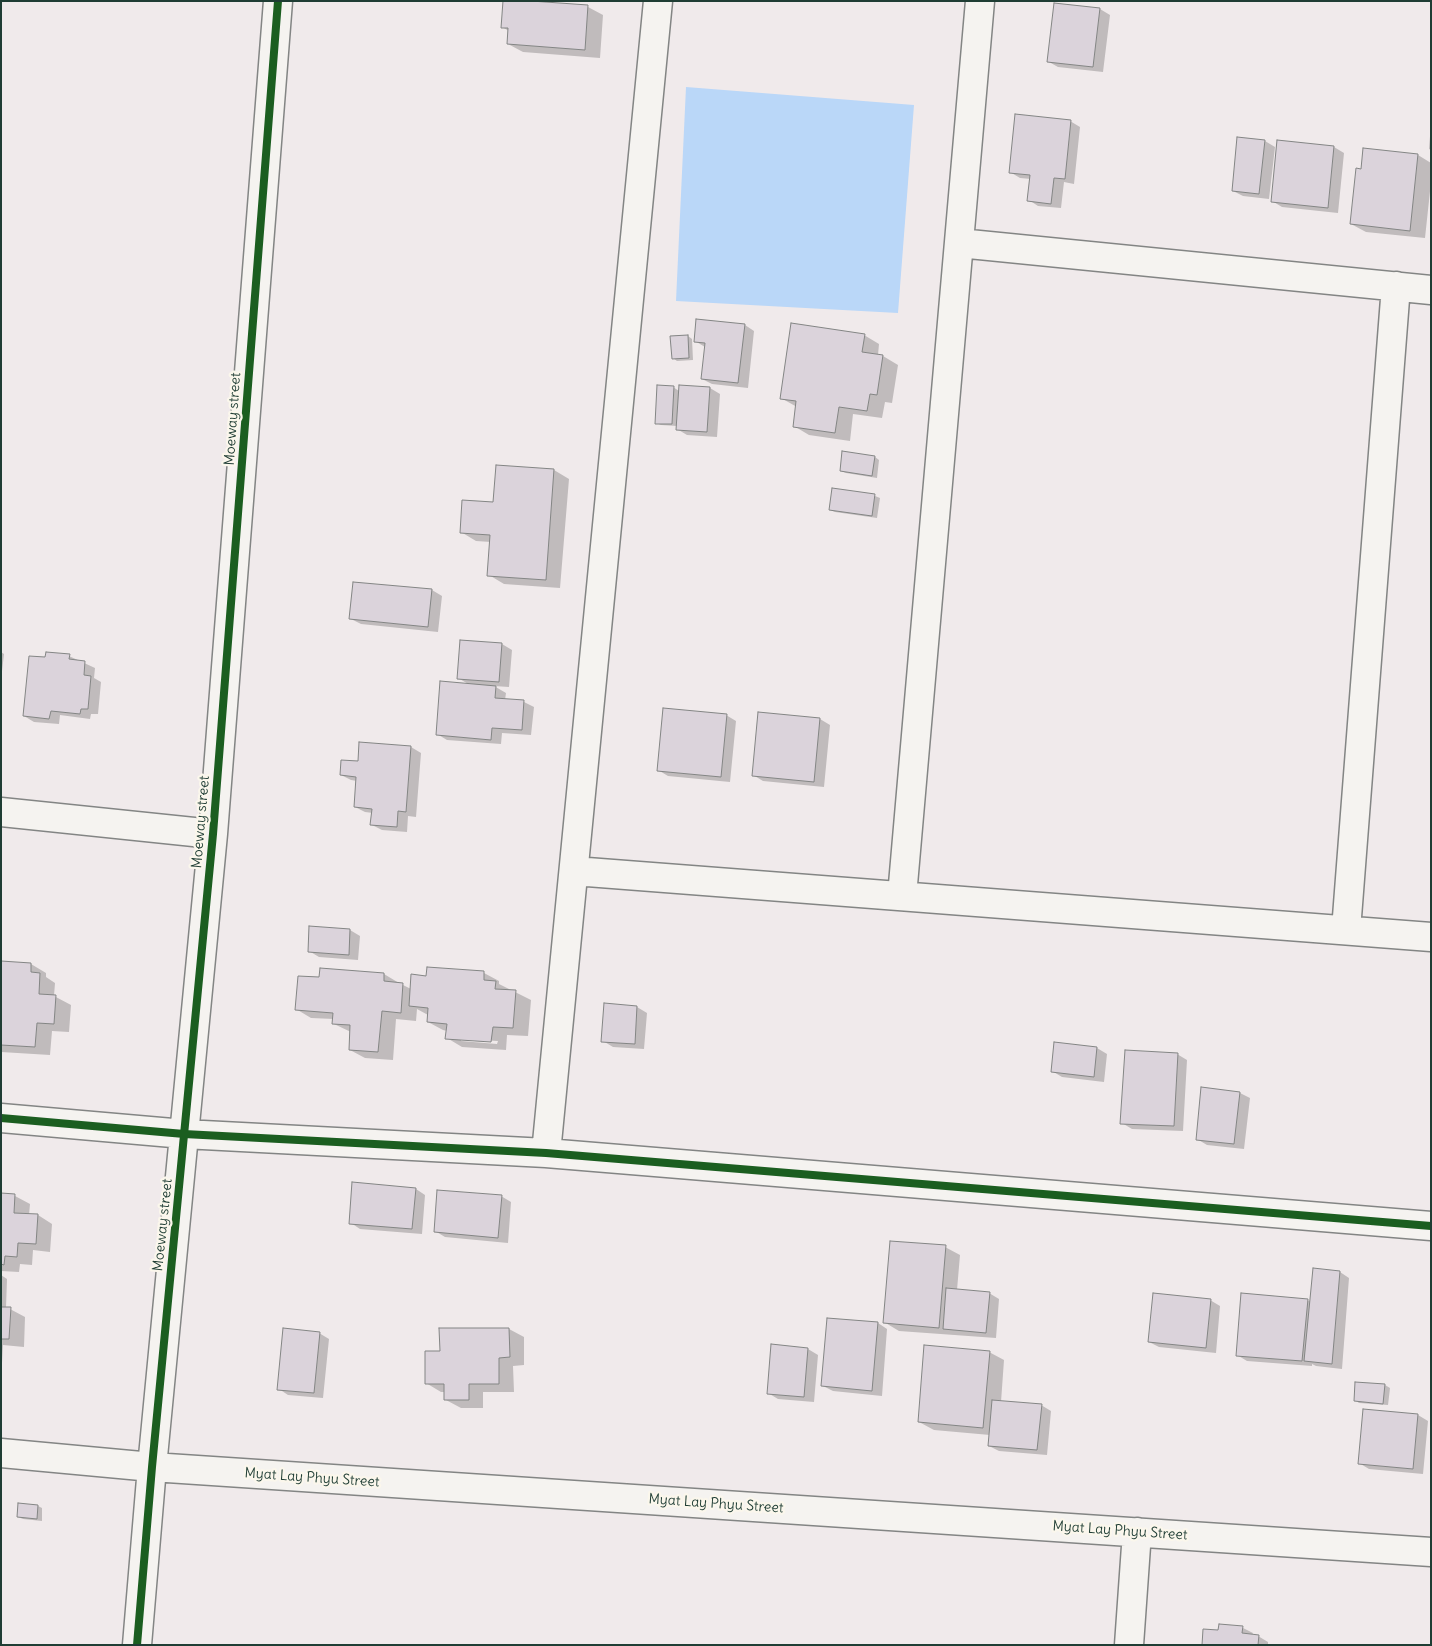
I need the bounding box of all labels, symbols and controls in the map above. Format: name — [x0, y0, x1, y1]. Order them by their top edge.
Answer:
street label: Moeway street — [221, 372, 245, 466]
street label: Moeway street — [189, 775, 213, 869]
street label: Moeway street — [150, 1178, 176, 1272]
street label: Myat Lay Phyu Street — [244, 1465, 380, 1491]
street label: Myat Lay Phyu Street — [648, 1491, 784, 1517]
street label: Myat Lay Phyu Street — [1052, 1518, 1188, 1544]

